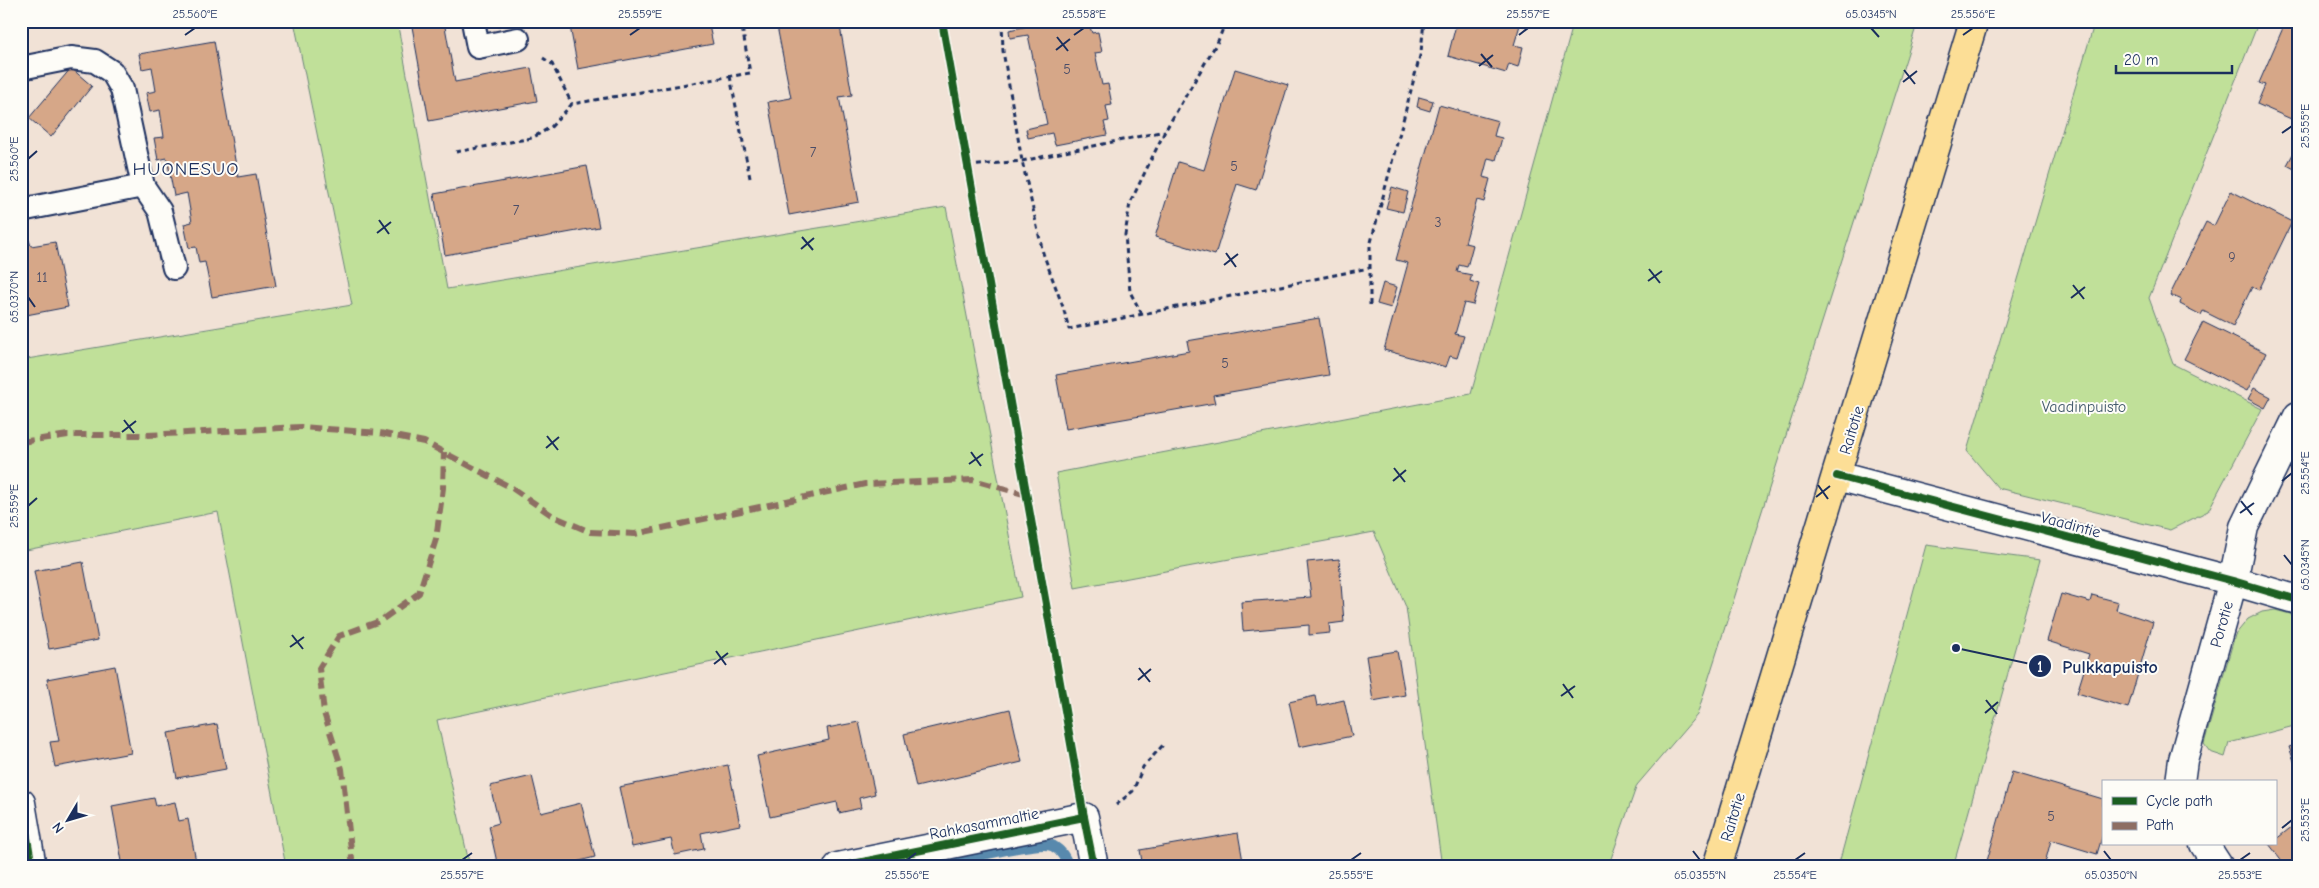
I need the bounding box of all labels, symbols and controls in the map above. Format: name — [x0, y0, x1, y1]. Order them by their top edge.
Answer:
text: 25.560°E — [172, 7, 218, 21]
text: 25.559°E — [618, 7, 662, 21]
text: 25.558°E — [1062, 7, 1106, 21]
text: 25.557°E — [1506, 7, 1550, 21]
text: 65.0345°N — [1845, 7, 1897, 21]
text: 25.556°E — [1951, 7, 1995, 21]
scale bar — [2116, 42, 2233, 74]
text: 20 m — [2124, 51, 2158, 69]
house number: 5 — [1063, 61, 1071, 78]
text: 25.555°E — [2298, 104, 2312, 148]
text: 25.560°E — [7, 136, 21, 182]
house number: 7 — [810, 144, 817, 161]
district label: HUONESUO — [133, 158, 239, 180]
house number: 5 — [1230, 158, 1238, 175]
house number: 7 — [513, 202, 520, 219]
house number: 3 — [1434, 214, 1442, 231]
house number: 9 — [2228, 249, 2236, 266]
house number: 11 — [36, 269, 48, 286]
text: 65.0370°N — [7, 271, 21, 323]
house number: 5 — [1221, 355, 1229, 372]
park label: Vaadinpuisto — [2042, 398, 2126, 416]
street label: Raitotie — [1836, 404, 1868, 457]
text: 25.554°E — [2298, 451, 2312, 495]
text: 25.559°E — [7, 484, 21, 528]
street label: Vaadintie — [2039, 508, 2103, 542]
text: 65.0345°N — [2298, 539, 2312, 591]
street label: Porotie — [2207, 599, 2237, 650]
callout: Pulkkapuisto — [2028, 650, 2168, 683]
text: Pulkkapuisto — [2062, 657, 2158, 678]
text: 1 — [2037, 658, 2043, 676]
legend — [2102, 780, 2276, 846]
street label: Raitotie — [1717, 791, 1749, 844]
text: Cycle path — [2146, 792, 2213, 810]
north arrow — [42, 796, 92, 846]
text: 25.553°E — [2298, 798, 2312, 842]
street label: Rahkasammaltie — [928, 805, 1040, 843]
house number: 5 — [2047, 808, 2055, 825]
text: Path — [2146, 816, 2174, 834]
text: N — [49, 819, 68, 837]
text: 25.557°E — [440, 868, 484, 882]
text: 25.556°E — [885, 868, 929, 882]
text: 25.555°E — [1329, 868, 1373, 882]
text: 65.0355°N — [1674, 868, 1726, 882]
text: 25.554°E — [1773, 868, 1817, 882]
text: 65.0350°N — [2085, 868, 2137, 882]
text: 25.553°E — [2218, 868, 2262, 882]

